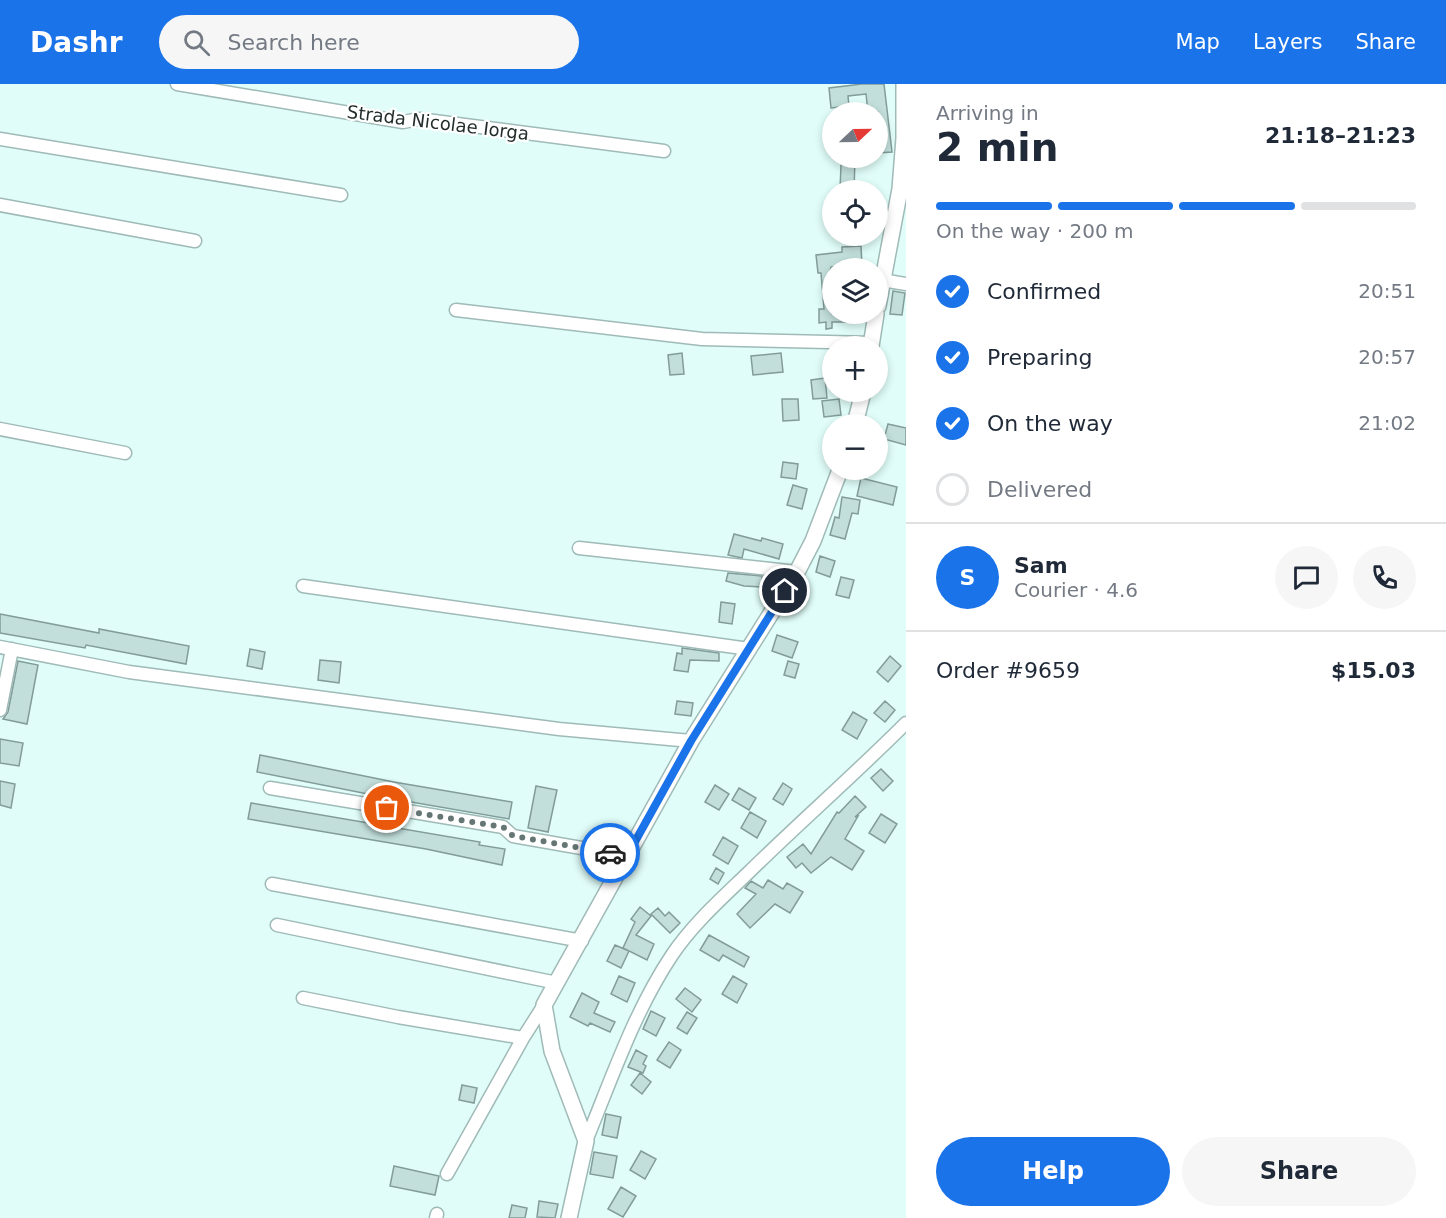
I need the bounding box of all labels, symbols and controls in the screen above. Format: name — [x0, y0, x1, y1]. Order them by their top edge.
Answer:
search box — [159, 15, 579, 69]
text: Dashr — [30, 26, 123, 59]
icon: search — [180, 26, 213, 59]
text: Search here — [228, 30, 360, 55]
text: Map — [1176, 30, 1220, 54]
text: Layers — [1253, 30, 1322, 54]
text: Share — [1355, 30, 1416, 54]
street label: Strada Nicolae Iorga — [346, 101, 530, 144]
text: Arriving in — [936, 101, 1039, 125]
north arrow — [822, 102, 888, 168]
map controls — [822, 102, 888, 480]
text: 21:18–21:23 — [1265, 123, 1416, 148]
text: 2 min — [936, 125, 1058, 170]
button: locate — [822, 180, 888, 246]
text: On the way · 200 m — [936, 219, 1134, 243]
button: layers — [822, 258, 888, 324]
icon: check — [936, 275, 969, 308]
text: Confirmed — [987, 279, 1101, 304]
text: 20:51 — [1358, 279, 1416, 303]
button: + — [822, 336, 888, 402]
icon: check — [936, 341, 969, 374]
text: Preparing — [987, 345, 1093, 370]
text: 20:57 — [1358, 345, 1416, 369]
icon: check — [936, 407, 969, 440]
text: On the way — [987, 411, 1113, 436]
text: 21:02 — [1358, 411, 1416, 435]
button: − — [822, 414, 888, 480]
text: Delivered — [987, 477, 1092, 502]
button: chat — [1275, 546, 1338, 609]
button: phone — [1353, 546, 1416, 609]
text: Sam — [1014, 553, 1068, 578]
pin — [759, 565, 810, 616]
text: S — [960, 565, 975, 590]
icon: home — [768, 574, 801, 607]
text: Courier · 4.6 — [1014, 578, 1138, 602]
text: Order #9659 — [936, 658, 1080, 683]
text: $15.03 — [1331, 658, 1416, 683]
pin — [361, 782, 412, 833]
icon: bag — [370, 791, 403, 824]
courier — [580, 823, 640, 883]
icon: car — [594, 837, 627, 870]
button: Help — [936, 1137, 1170, 1206]
button: Share — [1182, 1137, 1416, 1206]

